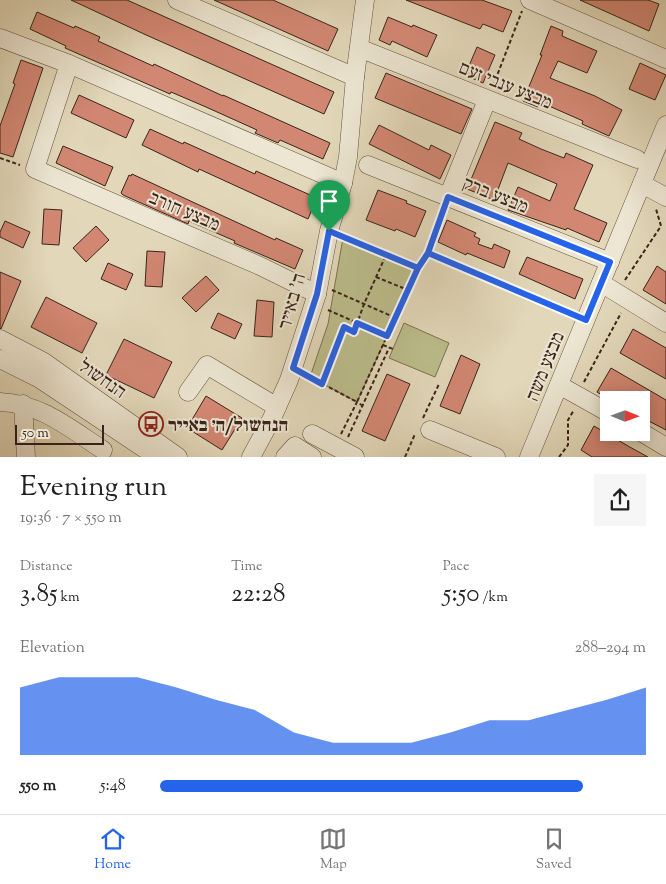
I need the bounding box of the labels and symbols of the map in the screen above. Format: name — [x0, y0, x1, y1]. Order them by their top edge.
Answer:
street label: מבצע ענבי זעם — [454, 55, 556, 117]
street label: מבצע ברק — [458, 171, 532, 222]
pin — [308, 180, 350, 231]
street label: מבצע חורב — [144, 185, 224, 239]
street label: ה' באייר — [273, 270, 314, 333]
street label: מבצע משה — [520, 328, 573, 406]
street label: הנחשול — [72, 354, 131, 406]
north arrow — [600, 391, 650, 441]
bus stop icon: הנחשול/ה׳ באייר — [138, 411, 164, 437]
place label: הנחשול/ה׳ באייר — [168, 413, 288, 440]
scale bar — [15, 422, 104, 445]

